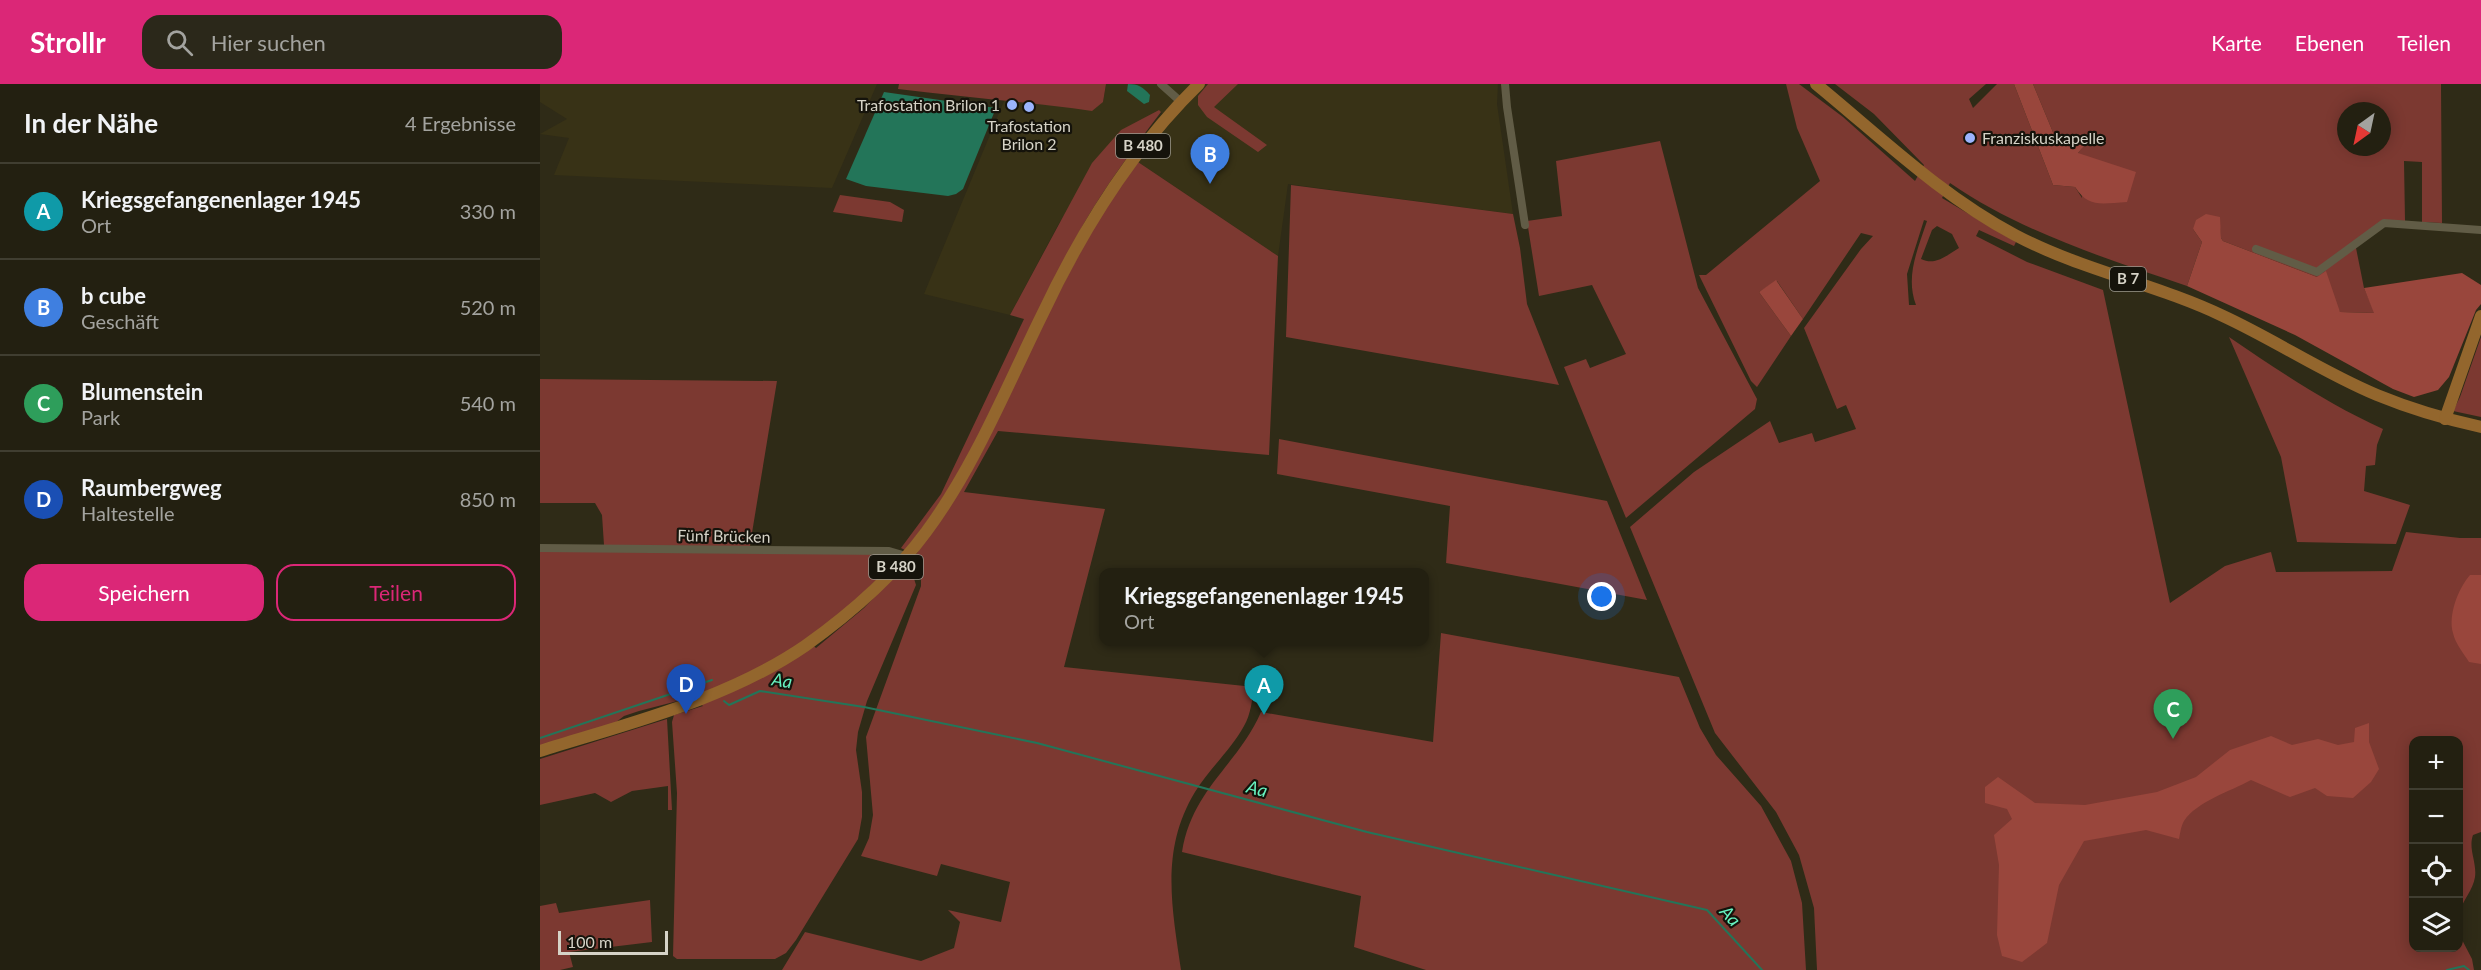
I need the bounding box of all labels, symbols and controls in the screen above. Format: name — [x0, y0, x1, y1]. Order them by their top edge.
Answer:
search box — [142, 15, 562, 69]
text: Strollr — [30, 25, 106, 59]
icon: search — [163, 26, 196, 59]
text: Hier suchen — [211, 29, 326, 56]
text: Karte — [2211, 30, 2262, 55]
text: Ebenen — [2295, 30, 2364, 55]
text: Teilen — [2397, 30, 2451, 55]
place label: Trafostation Brilon 1 — [857, 95, 1000, 114]
marker: Trafostation Brilon 1 — [1005, 98, 1019, 112]
marker: Trafostation Brilon 2 — [1022, 100, 1036, 114]
north arrow — [2337, 102, 2391, 156]
text: In der Nähe — [24, 107, 158, 139]
text: 4 Ergebnisse — [405, 111, 516, 135]
place label: Trafostation Brilon 2 — [987, 116, 1071, 153]
place label: Franziskuskapelle — [1982, 128, 2104, 147]
marker: Franziskuskapelle — [1963, 131, 1977, 145]
road number: B 480 — [1116, 134, 1170, 158]
pin: B — [1190, 135, 1230, 184]
text: Kriegsgefangenenlager 1945 — [81, 186, 361, 213]
text: A — [37, 199, 50, 223]
text: 330 m — [460, 199, 516, 223]
text: Ort — [81, 213, 111, 237]
road number: B 7 — [2110, 267, 2146, 291]
text: b cube — [81, 282, 146, 309]
text: B — [37, 295, 50, 319]
text: 520 m — [460, 295, 516, 319]
text: Geschäft — [81, 309, 159, 333]
text: Blumenstein — [81, 378, 203, 405]
text: C — [37, 391, 50, 415]
text: 540 m — [460, 391, 516, 415]
text: Park — [81, 405, 120, 429]
text: Raumbergweg — [81, 474, 222, 501]
text: D — [36, 487, 51, 511]
text: 850 m — [460, 487, 516, 511]
text: Haltestelle — [81, 501, 175, 525]
street label: Fünf Brücken — [677, 525, 771, 546]
road number: B 480 — [869, 555, 923, 579]
button: Speichern — [24, 564, 264, 621]
button: Teilen — [276, 564, 516, 621]
popup — [1099, 568, 1429, 646]
text: Kriegsgefangenenlager 1945 — [1124, 582, 1404, 609]
your location — [1587, 582, 1616, 611]
text: Ort — [1124, 609, 1154, 633]
pin: D — [666, 664, 706, 714]
pin: A — [1244, 666, 1284, 715]
water label: Aa — [769, 667, 794, 692]
pin: C — [2154, 690, 2192, 739]
map controls — [2409, 736, 2463, 952]
button: + — [2409, 736, 2463, 790]
water label: Aa — [1244, 775, 1270, 801]
button: − — [2409, 790, 2463, 844]
button: locate — [2409, 844, 2463, 898]
button: layers — [2409, 898, 2463, 952]
water label: Aa — [1715, 900, 1746, 930]
scale bar — [558, 928, 668, 956]
text: 100 m — [567, 932, 612, 951]

